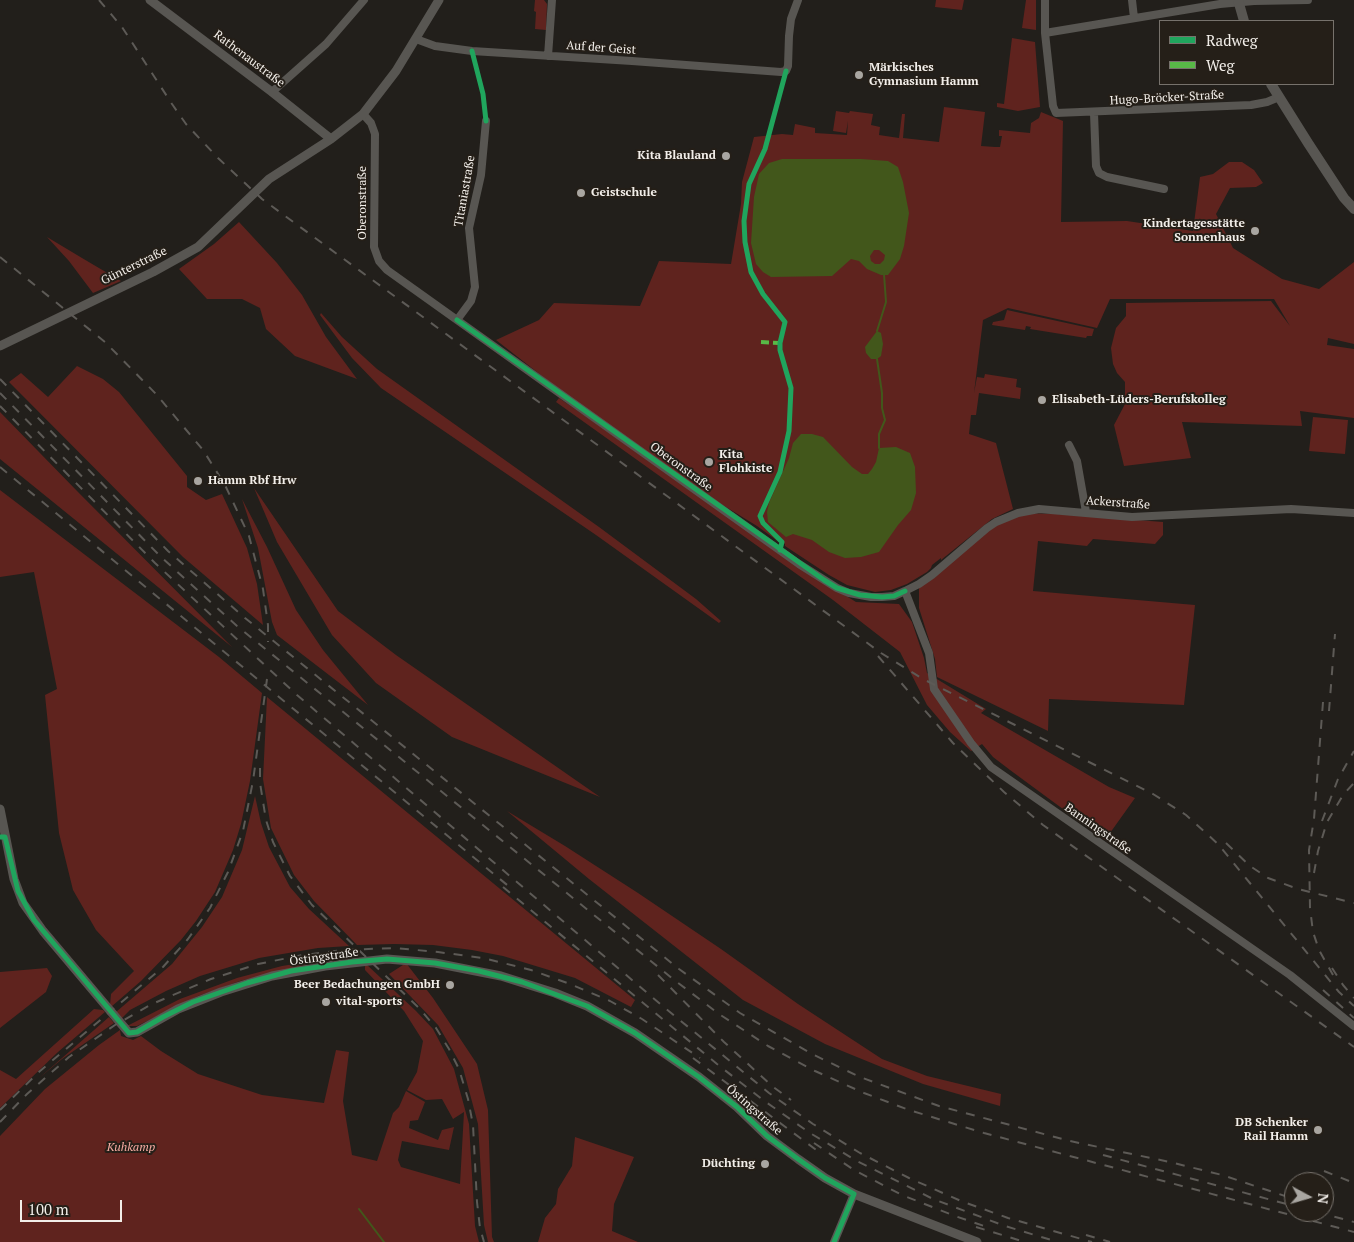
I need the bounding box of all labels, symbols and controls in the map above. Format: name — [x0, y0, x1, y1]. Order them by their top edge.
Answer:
legend — [1159, 20, 1334, 85]
street label: Rathenaustraße — [211, 28, 287, 90]
text: Radweg — [1206, 30, 1258, 50]
street label: Auf der Geist — [566, 38, 636, 58]
text: Weg — [1206, 55, 1234, 75]
place label: Märkisches Gymnasium Hamm — [869, 61, 979, 89]
marker: Märkisches Gymnasium Hamm — [853, 69, 865, 81]
street label: Hugo-Bröcker-Straße — [1109, 88, 1225, 108]
place label: Kita Blauland — [637, 149, 716, 163]
marker: Kita Blauland — [720, 150, 732, 162]
street label: Titaniastraße — [452, 154, 478, 228]
street label: Oberonstraße — [356, 166, 370, 240]
place label: Geistschule — [591, 186, 657, 200]
marker: Geistschule — [575, 187, 587, 199]
place label: Kindertagesstätte Sonnenhaus — [1143, 217, 1245, 245]
marker: Kindertagesstätte Sonnenhaus — [1249, 225, 1261, 237]
street label: Günterstraße — [99, 244, 169, 288]
place label: Elisabeth-Lüders-Berufskolleg — [1052, 393, 1226, 407]
marker: Elisabeth-Lüders-Berufskolleg — [1036, 394, 1048, 406]
street label: Oberonstraße — [647, 439, 715, 495]
place label: Kita Flohkiste — [719, 448, 772, 476]
marker: Kita Flohkiste — [703, 456, 715, 468]
place label: Hamm Rbf Hrw — [208, 474, 296, 488]
marker: Hamm Rbf Hrw — [192, 475, 204, 487]
street label: Ackerstraße — [1086, 494, 1150, 512]
street label: Banningstraße — [1062, 801, 1134, 857]
street label: Östingstraße — [289, 945, 359, 969]
place label: Beer Bedachungen GmbH — [294, 978, 440, 992]
marker: Beer Bedachungen GmbH — [444, 979, 456, 991]
place label: vital-sports — [336, 995, 402, 1009]
marker: vital-sports — [320, 996, 332, 1008]
street label: Östingstraße — [723, 1082, 785, 1138]
place label: DB Schenker Rail Hamm — [1235, 1116, 1308, 1144]
marker: DB Schenker Rail Hamm — [1312, 1124, 1324, 1136]
park label: Kuhkamp — [107, 1141, 155, 1155]
place label: Düchting — [702, 1157, 755, 1171]
marker: Düchting — [759, 1158, 771, 1170]
north arrow — [1284, 1172, 1334, 1222]
scale bar — [22, 1190, 125, 1222]
text: N — [1313, 1192, 1333, 1205]
text: 100 m — [28, 1199, 69, 1219]

